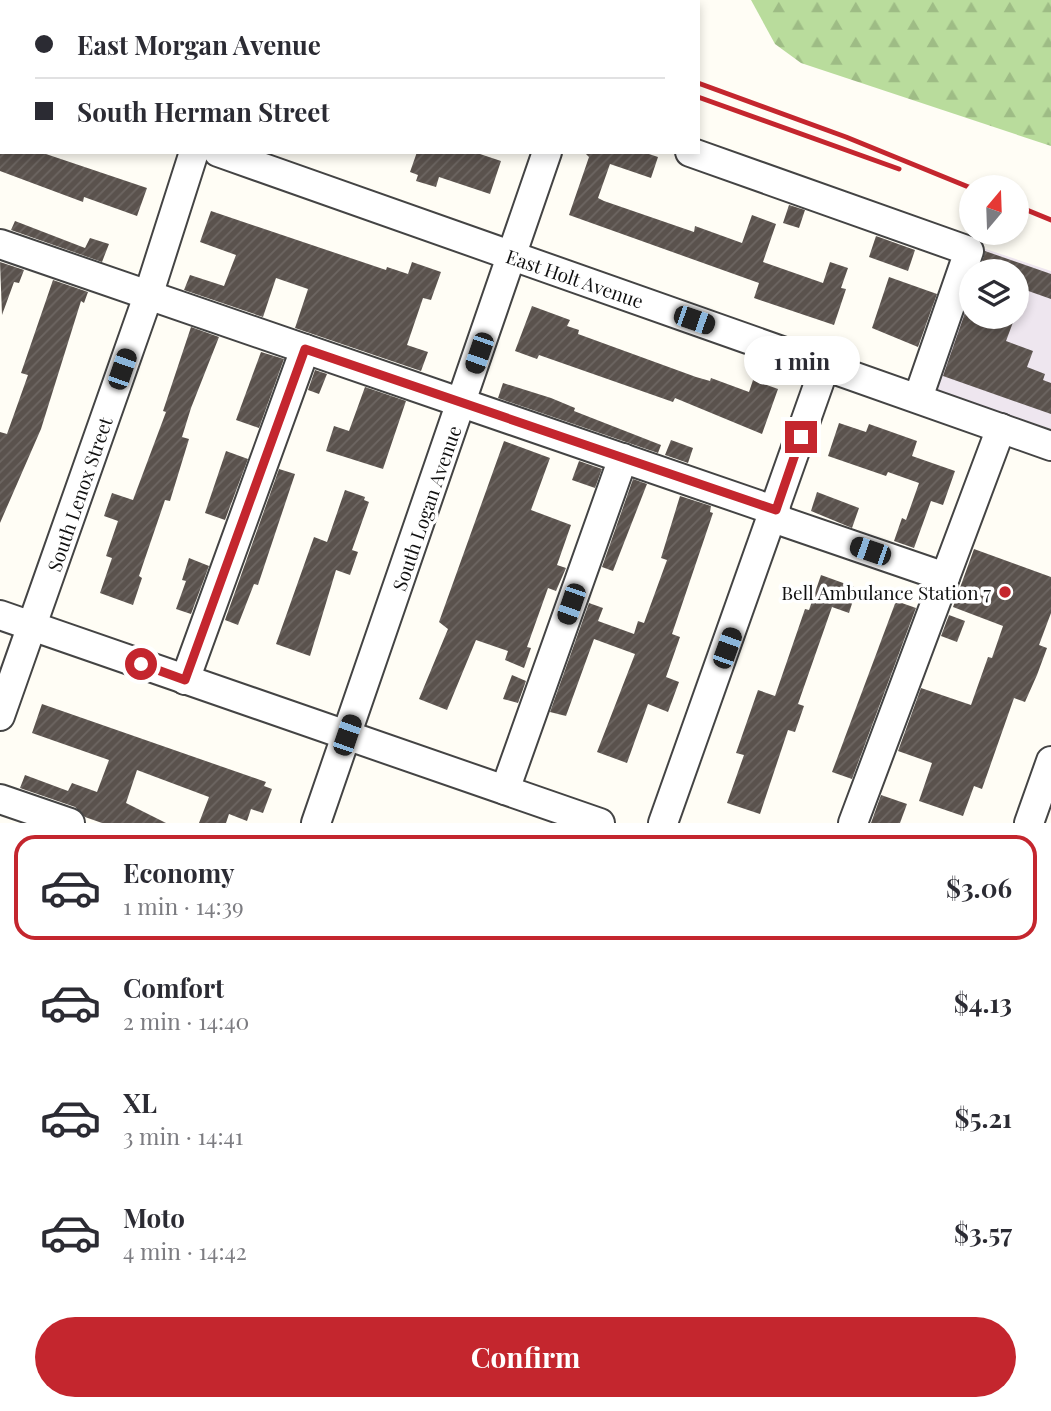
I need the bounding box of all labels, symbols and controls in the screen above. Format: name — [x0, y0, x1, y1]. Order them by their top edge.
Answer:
text: East Morgan Avenue — [77, 27, 321, 62]
text: South Herman Street — [77, 94, 330, 129]
north arrow — [959, 175, 1029, 245]
map controls — [959, 175, 1029, 329]
street label: East Holt Avenue — [503, 242, 647, 314]
button: layers — [959, 259, 1029, 329]
car — [671, 303, 718, 337]
car — [463, 330, 496, 376]
callout: 1 min — [743, 336, 859, 384]
text: 1 min — [774, 345, 830, 376]
car — [106, 346, 139, 392]
street label: South Lenox Street — [40, 413, 118, 575]
route end — [785, 421, 817, 453]
street label: South Logan Avenue — [385, 422, 467, 594]
car — [847, 534, 894, 568]
place label: Bell Ambulance Station 7 — [781, 579, 991, 605]
car — [555, 581, 588, 627]
marker: Bell Ambulance Station 7 — [997, 584, 1013, 600]
car — [710, 625, 745, 671]
route start — [125, 648, 157, 680]
car — [331, 712, 364, 758]
text: Economy — [123, 855, 234, 890]
icon: car — [39, 856, 102, 919]
text: $3.06 — [946, 870, 1012, 905]
text: 1 min · 14:39 — [123, 890, 244, 921]
text: Comfort — [123, 970, 224, 1005]
icon: car — [39, 971, 102, 1034]
text: $4.13 — [954, 985, 1012, 1020]
text: 2 min · 14:40 — [123, 1005, 249, 1036]
text: XL — [123, 1085, 157, 1120]
icon: car — [39, 1086, 102, 1149]
text: $5.21 — [955, 1100, 1012, 1135]
text: 3 min · 14:41 — [123, 1120, 243, 1151]
text: Moto — [123, 1200, 185, 1235]
icon: car — [39, 1201, 102, 1264]
text: $3.57 — [954, 1215, 1012, 1250]
text: 4 min · 14:42 — [123, 1235, 247, 1266]
button: Confirm — [35, 1317, 1016, 1397]

